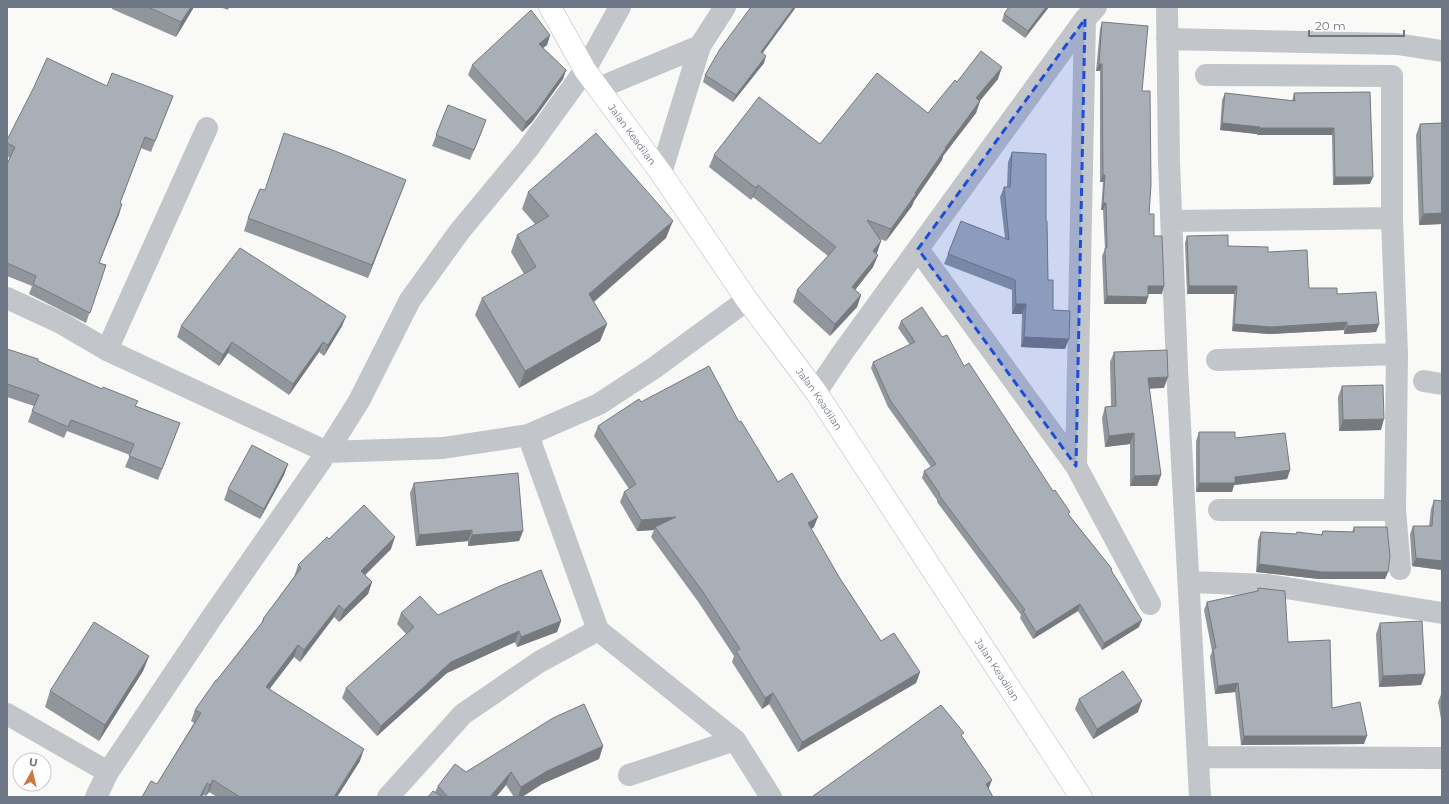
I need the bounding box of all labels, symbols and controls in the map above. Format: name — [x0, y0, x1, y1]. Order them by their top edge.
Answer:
scale bar — [1309, 12, 1404, 38]
text: 20 m — [1315, 18, 1346, 33]
street label: Jalan Keadilan — [605, 101, 659, 167]
street label: Jalan Keadilan — [793, 364, 845, 432]
street label: Jalan Keadilan — [972, 635, 1023, 703]
north arrow — [12, 752, 52, 792]
text: U — [28, 755, 39, 770]

